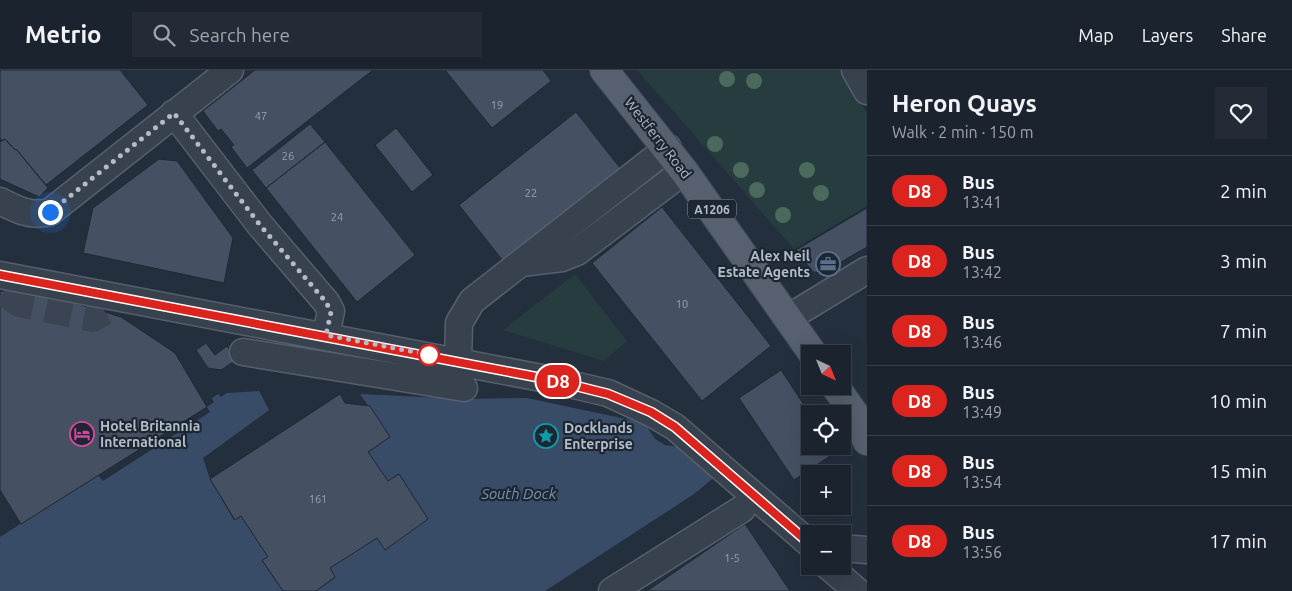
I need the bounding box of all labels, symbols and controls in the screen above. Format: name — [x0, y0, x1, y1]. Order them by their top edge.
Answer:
search box — [132, 12, 482, 57]
text: Metrio — [25, 21, 102, 48]
icon: search — [150, 21, 178, 49]
text: Search here — [190, 24, 290, 46]
text: Map — [1078, 25, 1114, 45]
text: Layers — [1142, 25, 1193, 45]
text: Share — [1221, 25, 1267, 45]
button: heart — [1215, 87, 1267, 139]
text: Heron Quays — [892, 90, 1037, 117]
street label: Westferry Road — [621, 94, 695, 182]
house number: 19 — [491, 99, 503, 111]
house number: 47 — [255, 110, 267, 122]
text: Walk · 2 min · 150 m — [892, 123, 1034, 141]
house number: 26 — [282, 150, 294, 162]
text: Bus — [962, 171, 995, 193]
text: 2 min — [1220, 180, 1267, 202]
text: D8 — [908, 181, 931, 201]
house number: 22 — [525, 187, 537, 199]
text: 13:41 — [962, 193, 1002, 211]
your location — [38, 200, 63, 225]
road number: A1206 — [688, 200, 736, 218]
house number: 24 — [331, 211, 343, 223]
text: Bus — [962, 241, 995, 263]
place label: Alex Neil Estate Agents — [718, 248, 810, 280]
text: 3 min — [1220, 250, 1267, 272]
office icon: Alex Neil Estate Agents — [815, 251, 841, 277]
text: D8 — [908, 251, 931, 271]
text: 13:42 — [962, 263, 1002, 281]
house number: 10 — [676, 298, 688, 310]
text: Bus — [962, 311, 995, 333]
text: 7 min — [1220, 320, 1267, 342]
text: D8 — [908, 321, 931, 341]
text: 13:46 — [962, 333, 1002, 351]
unlabelled marker — [418, 344, 440, 366]
north arrow — [801, 345, 851, 395]
map controls — [801, 345, 851, 575]
line badge: D8 — [536, 365, 580, 397]
text: D8 — [546, 371, 570, 391]
text: Bus — [962, 381, 995, 403]
text: 10 min — [1209, 390, 1267, 412]
text: D8 — [908, 391, 931, 411]
text: 13:49 — [962, 403, 1002, 421]
button: locate — [801, 405, 851, 455]
place label: Hotel Britannia International — [100, 418, 200, 450]
place label: Docklands Enterprise — [564, 420, 633, 452]
hotel icon: Hotel Britannia International — [69, 421, 95, 447]
place icon: Docklands Enterprise — [533, 423, 559, 449]
text: Bus — [962, 451, 995, 473]
text: 15 min — [1209, 460, 1267, 482]
text: D8 — [908, 461, 931, 481]
button: + — [801, 465, 851, 515]
text: 13:54 — [962, 473, 1002, 491]
water label: South Dock — [481, 485, 557, 502]
house number: 161 — [309, 493, 327, 505]
text: Bus — [962, 521, 995, 543]
button: − — [801, 525, 851, 575]
text: 17 min — [1209, 530, 1267, 552]
text: D8 — [908, 531, 931, 551]
text: 13:56 — [962, 543, 1002, 561]
house number: 1-5 — [724, 552, 740, 564]

